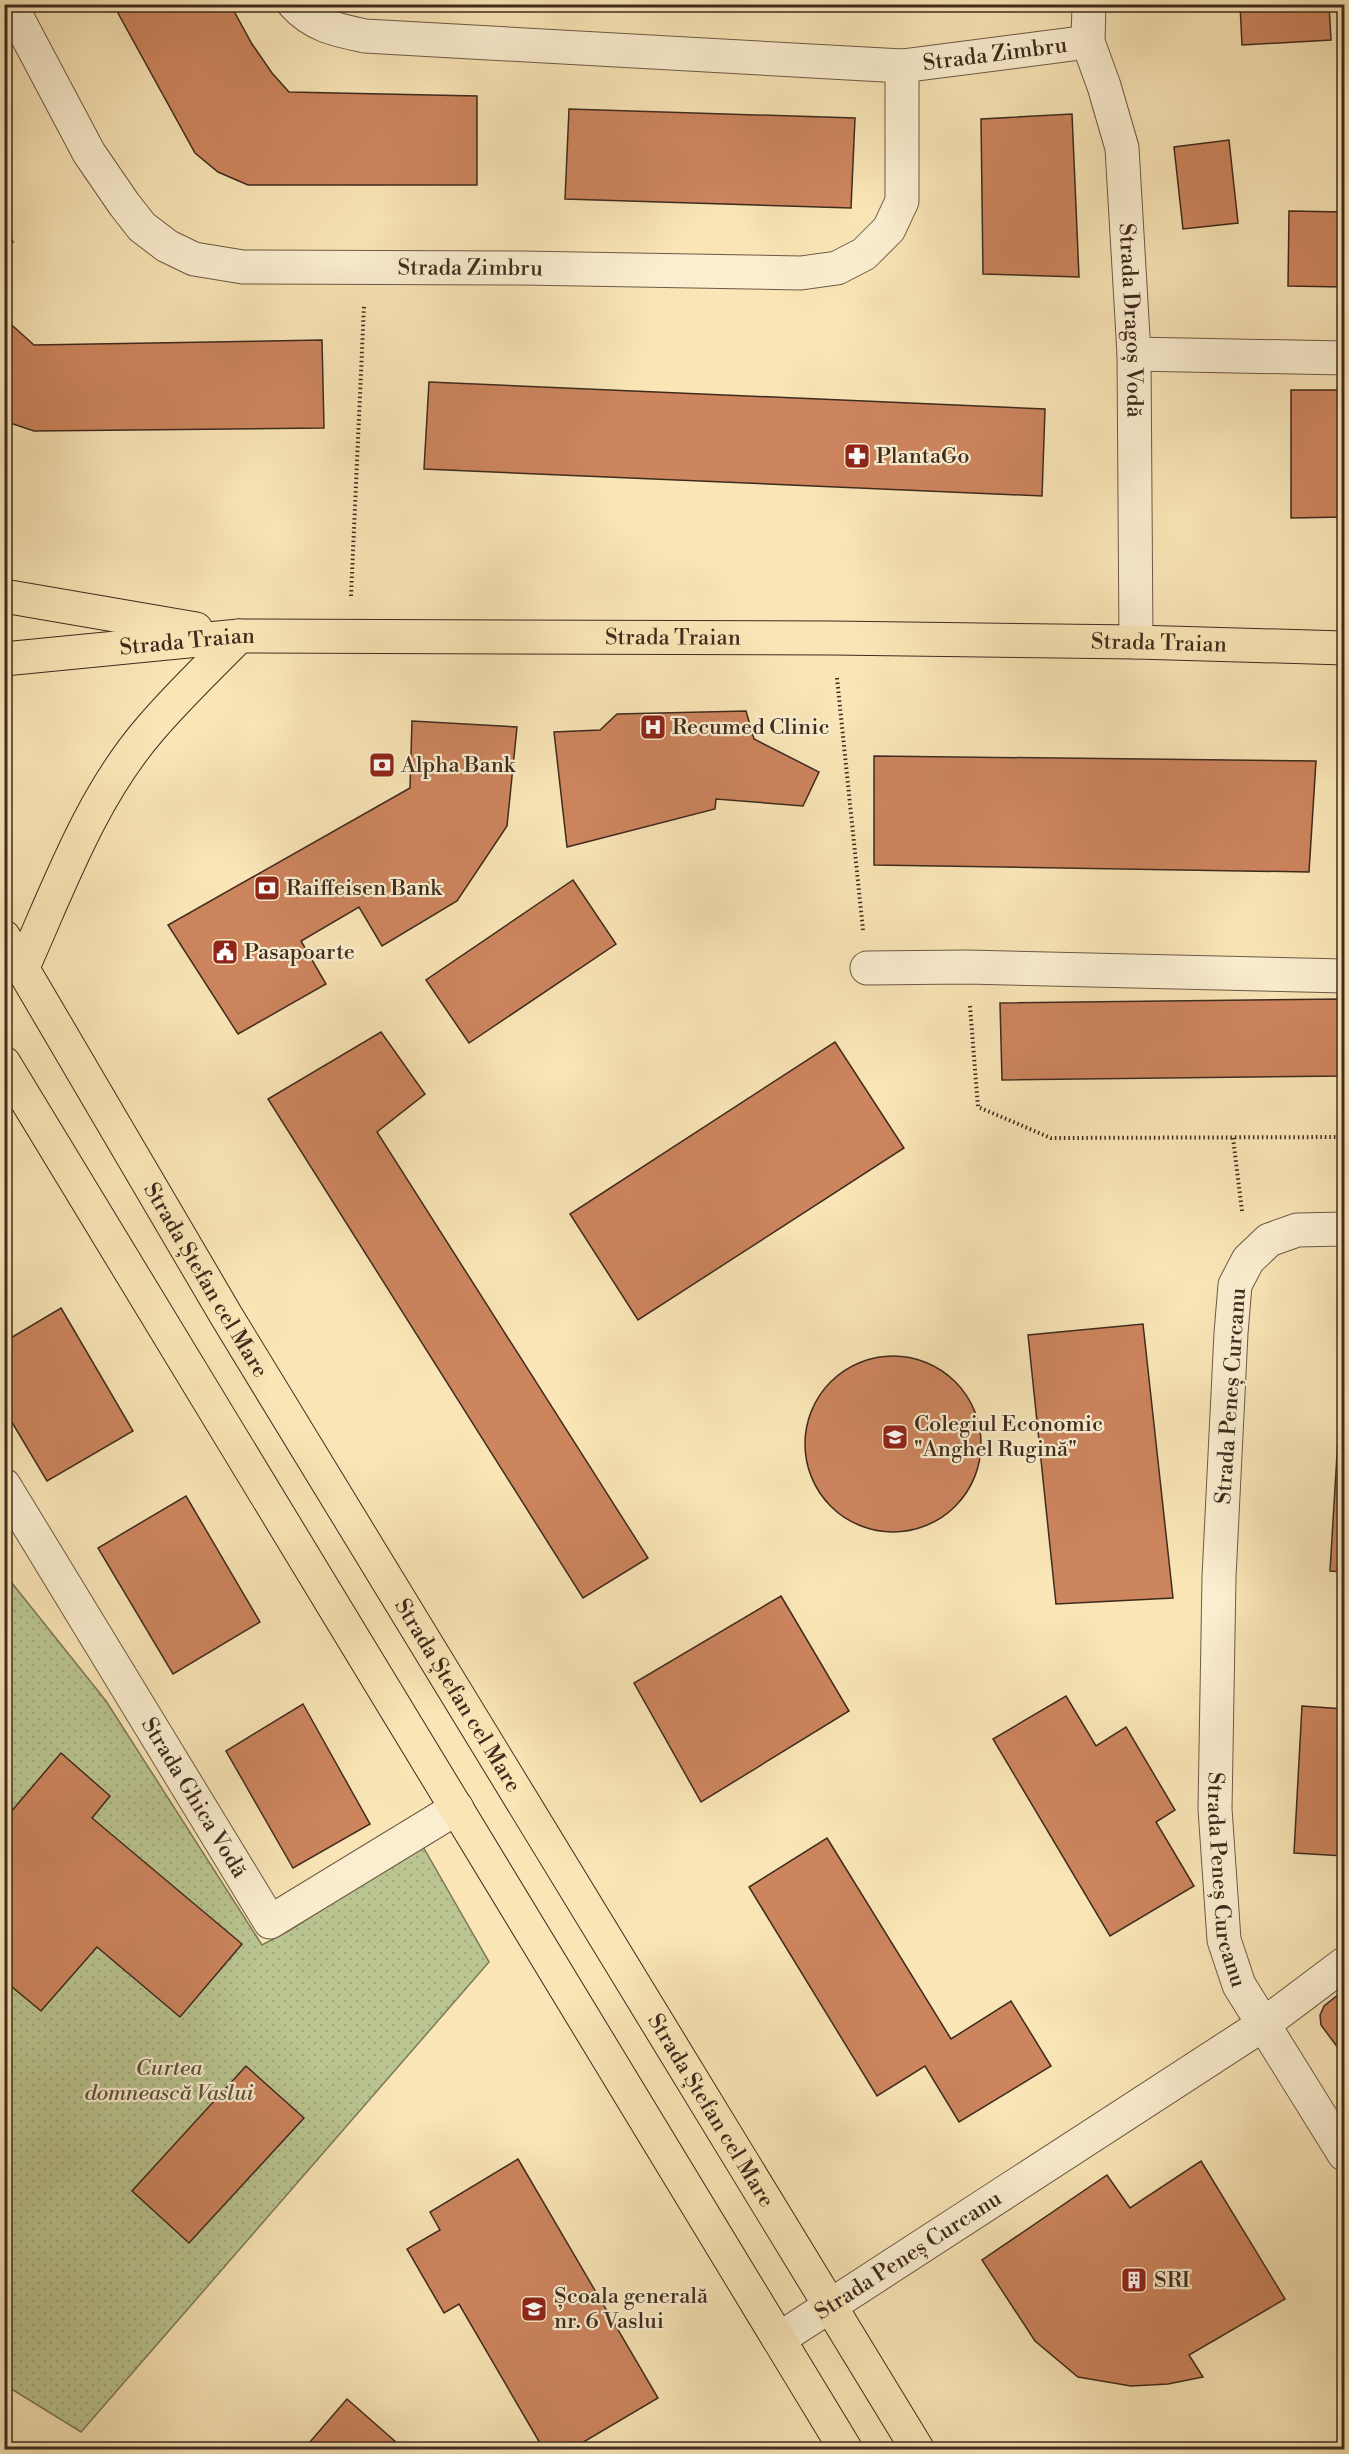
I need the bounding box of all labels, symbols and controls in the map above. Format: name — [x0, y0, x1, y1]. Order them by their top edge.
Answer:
street label: Strada Zimbru — [921, 31, 1069, 77]
street label: Strada Dragoș Vodă — [1113, 222, 1148, 419]
street label: Strada Zimbru — [398, 254, 544, 282]
pharmacy icon: PlantaGo — [842, 441, 872, 471]
place label: PlantaGo — [876, 443, 970, 470]
street label: Strada Traian — [118, 622, 255, 661]
street label: Strada Traian — [605, 624, 741, 651]
street label: Strada Traian — [1091, 628, 1227, 658]
hospital icon: Recumed Clinic — [638, 712, 668, 742]
place label: Recumed Clinic — [672, 714, 830, 741]
bank icon: Alpha Bank — [367, 750, 397, 780]
place label: Alpha Bank — [400, 752, 517, 779]
bank icon: Raiffeisen Bank — [252, 873, 282, 903]
place label: Raiffeisen Bank — [286, 875, 443, 902]
public building icon: Pasapoarte — [210, 937, 240, 967]
place label: Pasapoarte — [244, 939, 355, 966]
street label: Strada Ștefan cel Mare — [138, 1178, 274, 1382]
street label: Strada Peneș Curcanu — [1210, 1286, 1252, 1505]
place label: Colegiul Economic "Anghel Rugină" — [914, 1411, 1103, 1463]
school or university icon: Colegiul Economic "Anghel Rugină" — [880, 1422, 910, 1452]
street label: Strada Ștefan cel Mare — [389, 1594, 527, 1797]
street label: Strada Ghica Vodă — [135, 1713, 254, 1883]
street label: Strada Peneș Curcanu — [1201, 1772, 1252, 1991]
street label: Strada Ștefan cel Mare — [642, 2009, 780, 2212]
park label: Curtea domnească Vaslui — [84, 2055, 254, 2107]
street label: Strada Peneș Curcanu — [810, 2184, 1007, 2326]
building icon: SRI — [1119, 2265, 1149, 2295]
place label: SRI — [1154, 2267, 1191, 2294]
place label: Școala generală nr. 6 Vaslui — [554, 2283, 709, 2335]
school or university icon: Școala generală nr. 6 Vaslui — [519, 2294, 549, 2324]

